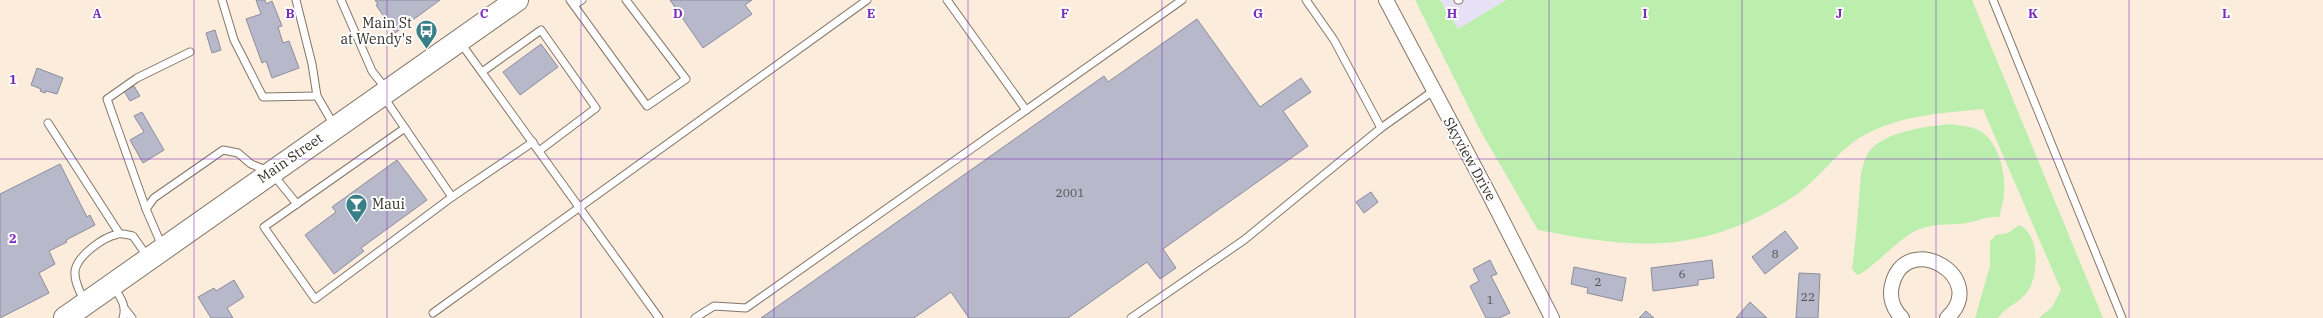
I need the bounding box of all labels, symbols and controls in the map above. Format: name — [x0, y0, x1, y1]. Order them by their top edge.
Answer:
text: A — [92, 5, 102, 22]
text: B — [285, 5, 295, 22]
text: C — [480, 5, 489, 22]
text: D — [673, 5, 683, 22]
text: E — [867, 5, 875, 22]
text: F — [1061, 5, 1069, 22]
text: G — [1253, 5, 1263, 22]
text: H — [1447, 5, 1458, 22]
text: I — [1643, 5, 1648, 22]
text: J — [1836, 5, 1843, 22]
text: K — [2028, 5, 2038, 22]
text: L — [2222, 5, 2230, 22]
place label: Main St at Wendy's — [340, 14, 412, 48]
bus stop icon: Main St at Wendy's — [414, 18, 440, 51]
text: 1 — [9, 71, 17, 88]
street label: Skyview Drive — [1440, 114, 1500, 204]
street label: Main Street — [254, 129, 326, 187]
house number: 2001 — [1056, 185, 1084, 200]
bar icon: Maui — [344, 191, 370, 224]
place label: Maui — [372, 195, 405, 213]
text: 2 — [9, 230, 17, 247]
house number: 8 — [1771, 246, 1779, 261]
house number: 6 — [1678, 266, 1686, 281]
house number: 2 — [1594, 274, 1602, 289]
house number: 22 — [1801, 289, 1815, 304]
house number: 1 — [1486, 292, 1494, 307]

